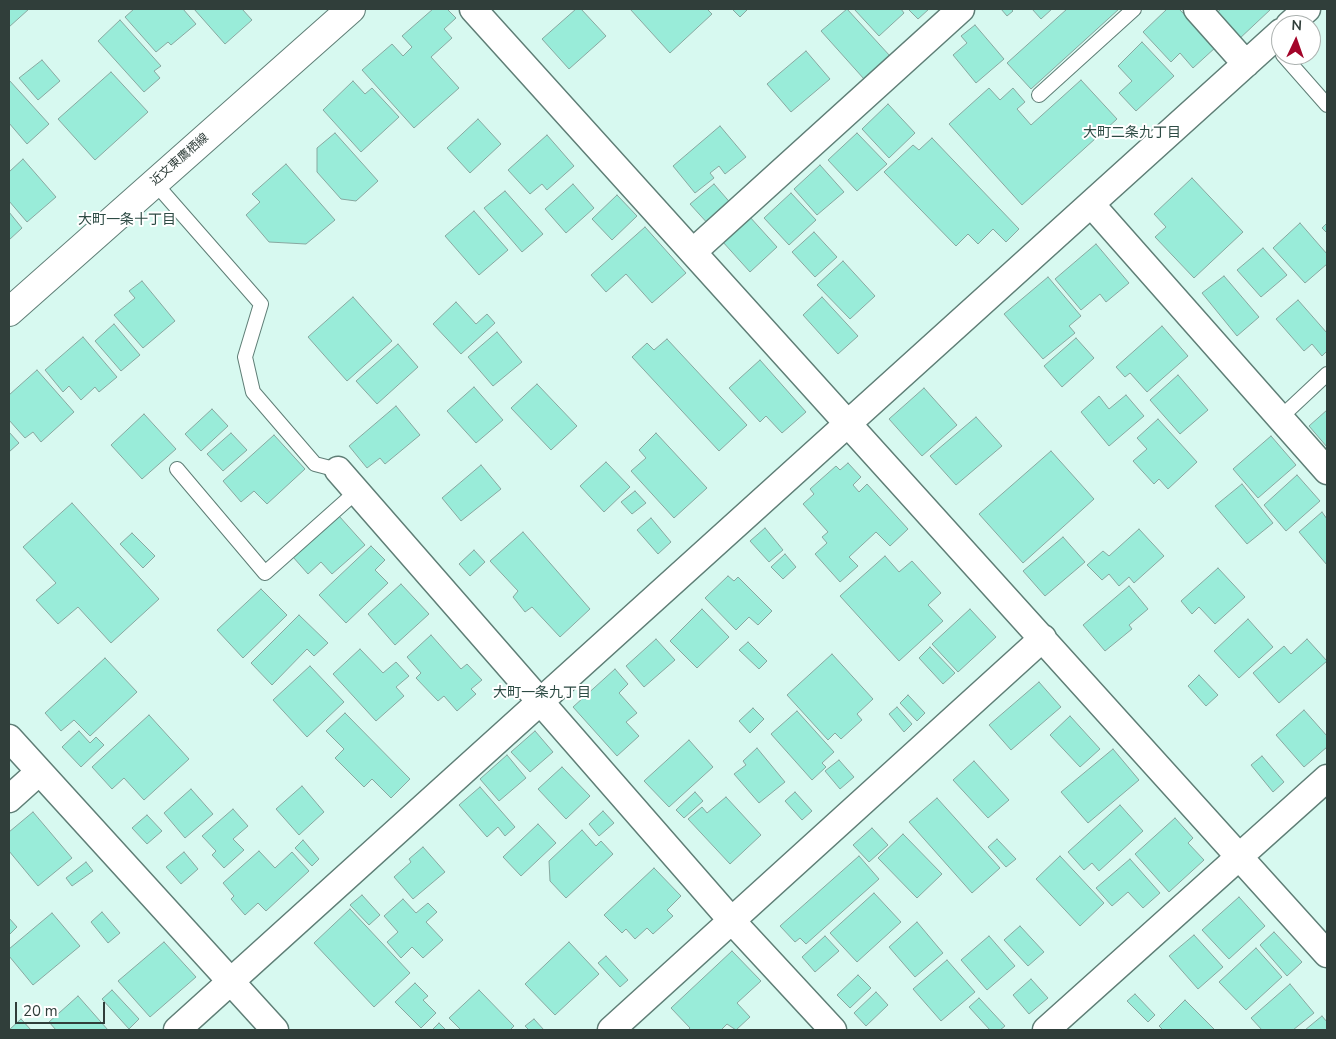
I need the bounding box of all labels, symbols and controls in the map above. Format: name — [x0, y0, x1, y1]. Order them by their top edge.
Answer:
north arrow — [1271, 15, 1321, 65]
text: N — [1291, 16, 1302, 35]
district label: 大町二条九丁目 — [1083, 126, 1181, 142]
street label: 近文東鷹栖線 — [148, 131, 212, 189]
district label: 大町一条十丁目 — [78, 213, 176, 229]
district label: 大町一条九丁目 — [493, 686, 591, 702]
scale bar — [18, 992, 108, 1024]
text: 20 m — [23, 1001, 58, 1021]

